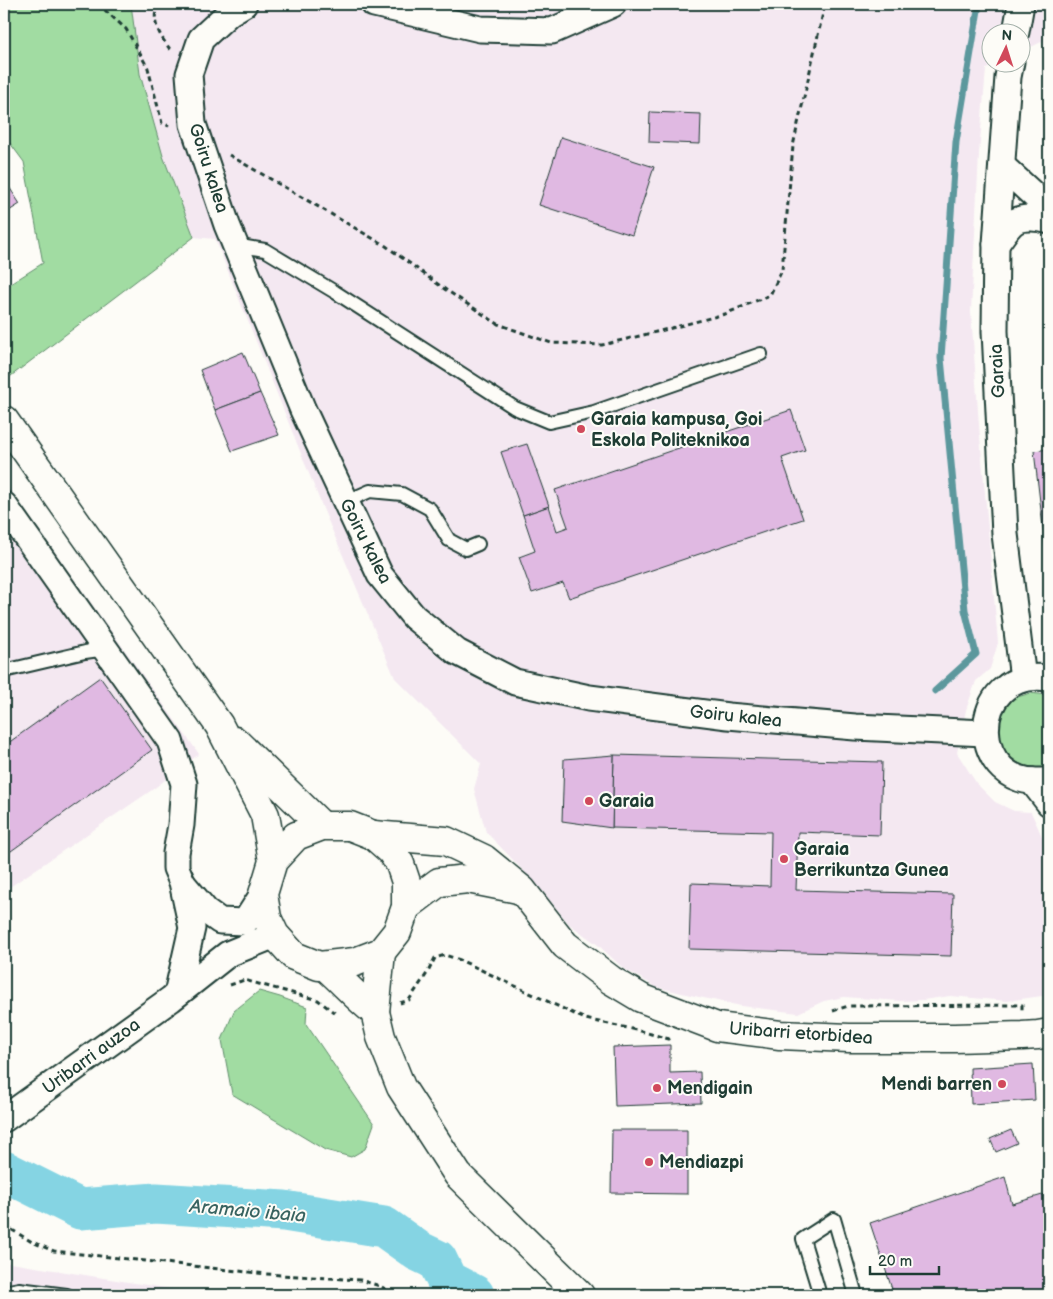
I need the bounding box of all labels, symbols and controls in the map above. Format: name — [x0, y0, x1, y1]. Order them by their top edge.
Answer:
north arrow — [980, 22, 1030, 72]
text: N — [1001, 27, 1013, 44]
street label: Goiru kalea — [184, 121, 233, 216]
street label: Garaia — [986, 343, 1009, 399]
place label: Garaia kampusa, Goi Eskola Politeknikoa — [591, 409, 762, 451]
marker: Garaia kampusa, Goi Eskola Politeknikoa — [575, 423, 587, 435]
street label: Goiru kalea — [335, 495, 396, 587]
street label: Goiru kalea — [689, 701, 783, 732]
place label: Garaia — [599, 791, 654, 812]
marker: Garaia — [583, 795, 595, 807]
place label: Garaia Berrikuntza Gunea — [794, 839, 949, 881]
marker: Garaia Berrikuntza Gunea — [778, 853, 790, 865]
street label: Uribarri auzoa — [38, 1014, 144, 1099]
street label: Uribarri etorbidea — [728, 1018, 874, 1049]
place label: Mendi barren — [881, 1074, 992, 1095]
place label: Mendigain — [667, 1078, 753, 1099]
marker: Mendi barren — [996, 1078, 1008, 1090]
marker: Mendigain — [651, 1082, 663, 1094]
place label: Mendiazpi — [659, 1152, 744, 1173]
marker: Mendiazpi — [643, 1156, 655, 1168]
water label: Aramaio ibaia — [188, 1195, 307, 1228]
scale bar — [870, 1244, 939, 1276]
text: 20 m — [878, 1252, 912, 1271]

